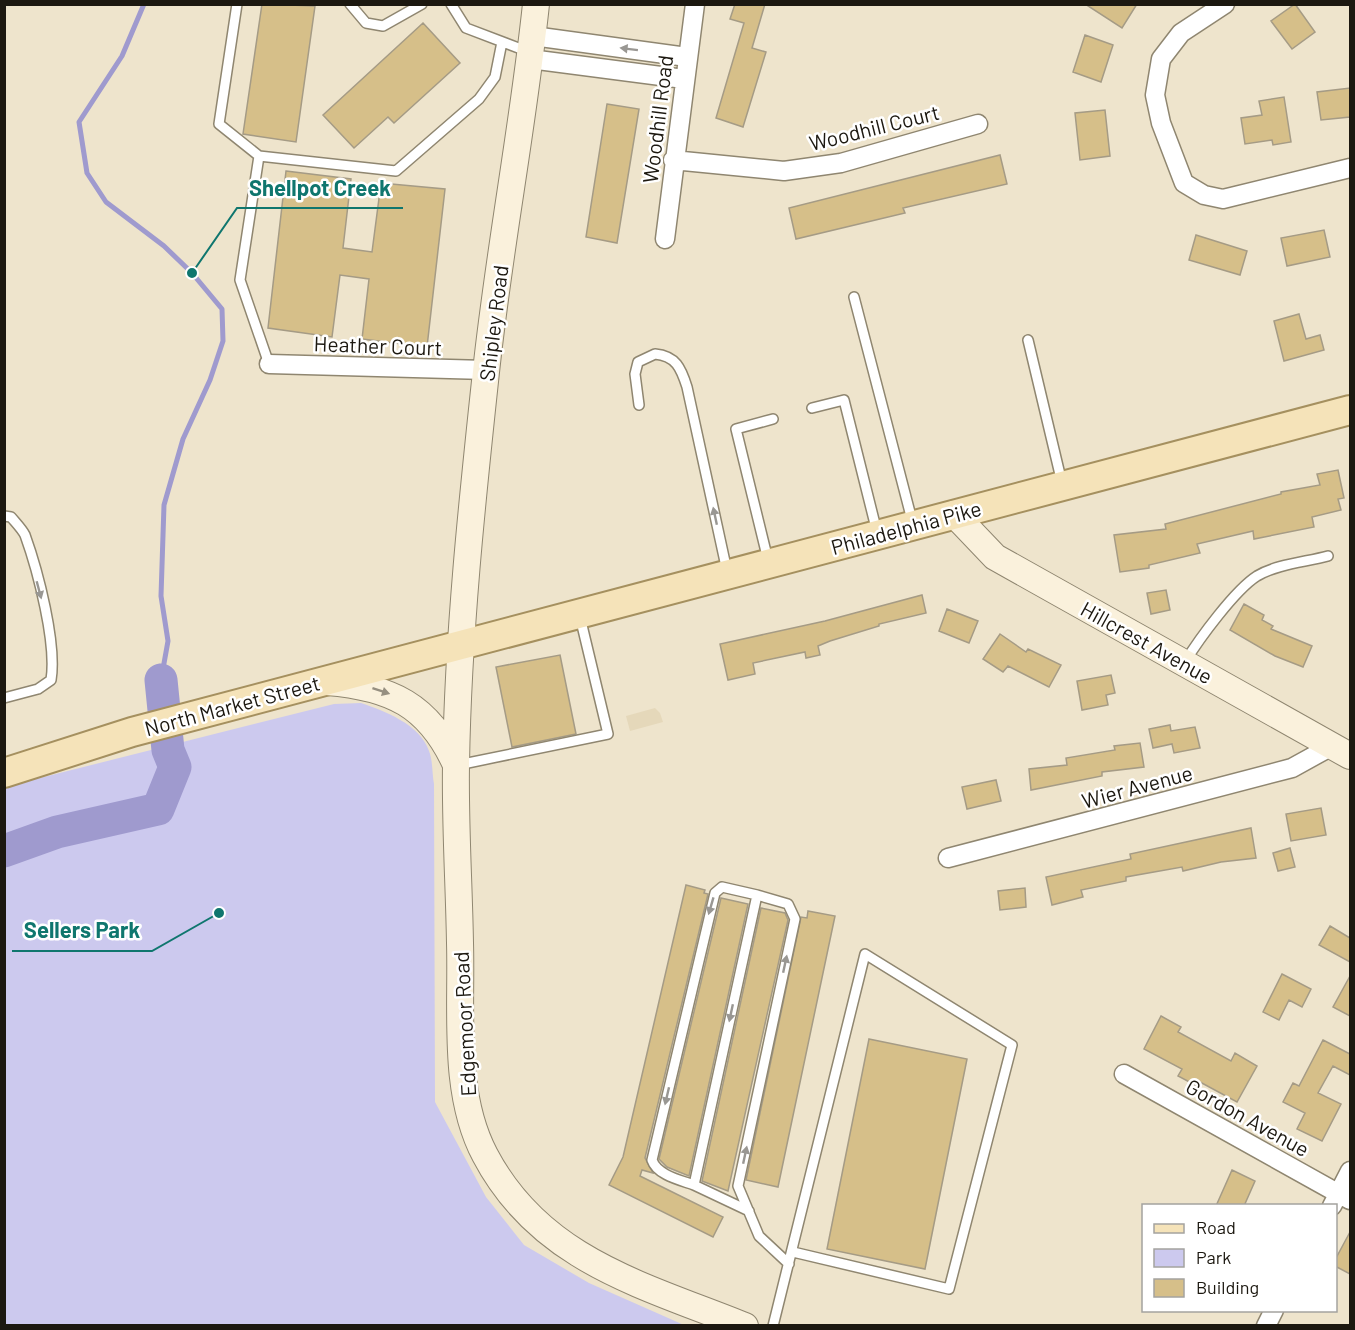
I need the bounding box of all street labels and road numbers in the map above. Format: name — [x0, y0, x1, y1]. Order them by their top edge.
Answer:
street label: Woodhill Road — [637, 54, 677, 184]
street label: Woodhill Court — [806, 99, 942, 155]
street label: Shipley Road — [473, 264, 513, 382]
street label: Heather Court — [313, 330, 443, 360]
street label: Philadelphia Pike — [828, 495, 984, 559]
street label: Hillcrest Avenue — [1077, 595, 1217, 689]
street label: North Market Street — [142, 670, 322, 740]
street label: Wier Avenue — [1079, 759, 1195, 813]
street label: Edgemoor Road — [448, 951, 480, 1097]
street label: Gordon Avenue — [1182, 1073, 1314, 1161]

